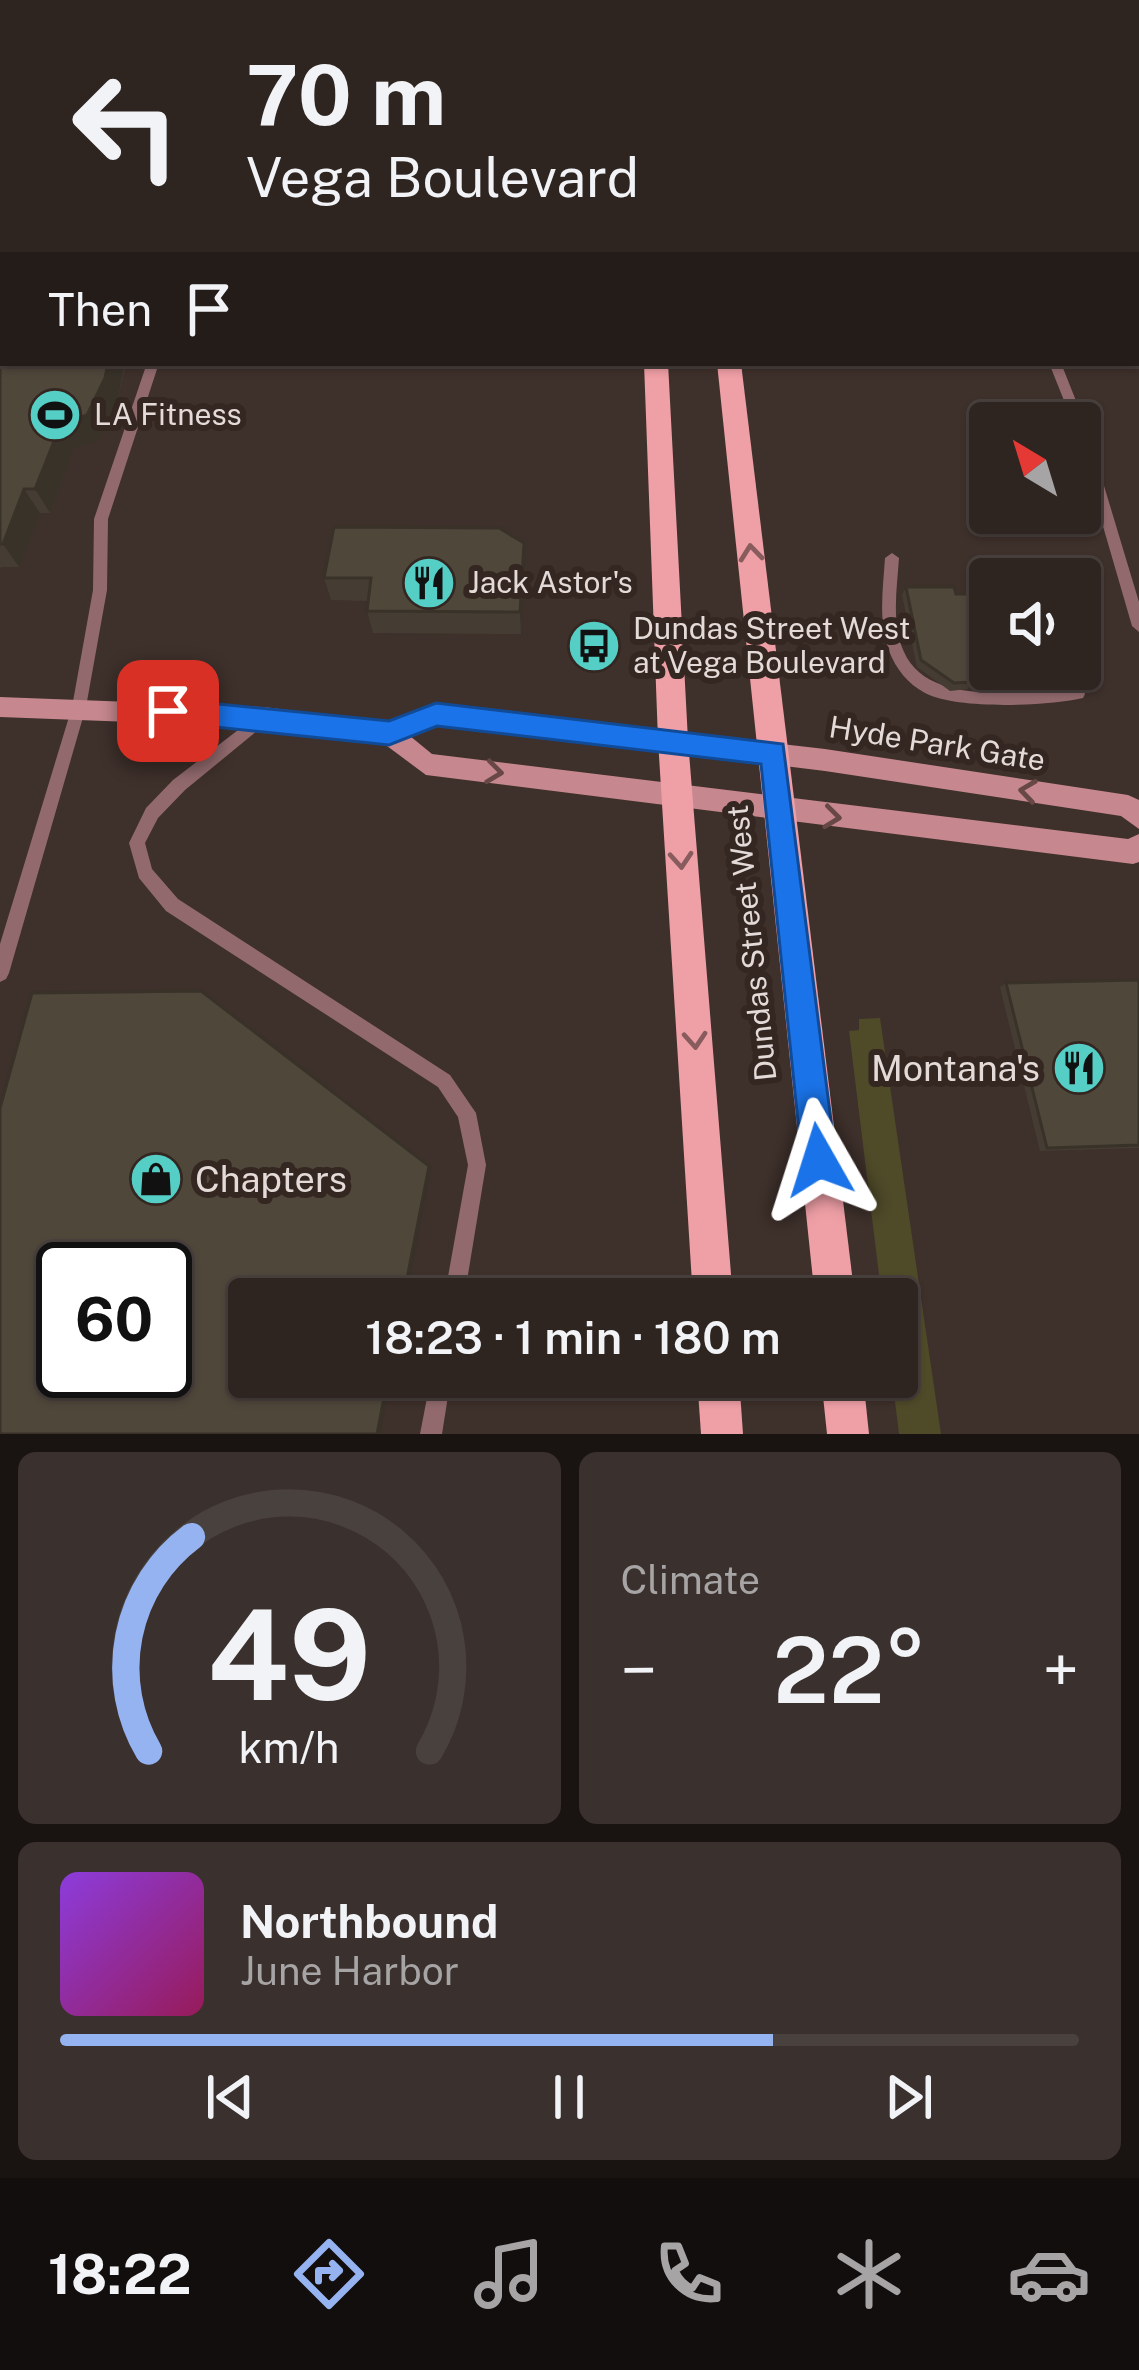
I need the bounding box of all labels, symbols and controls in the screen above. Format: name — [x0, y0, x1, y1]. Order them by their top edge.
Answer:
text: 70 m — [246, 45, 446, 144]
icon: left — [48, 48, 204, 204]
text: Vega Boulevard — [246, 146, 639, 209]
icon: arrive — [176, 276, 242, 342]
text: Then — [48, 283, 152, 336]
sports icon: LA Fitness — [27, 387, 83, 443]
place label: LA Fitness — [94, 396, 242, 432]
north arrow — [969, 402, 1101, 534]
map controls — [969, 402, 1101, 690]
one-way arrow — [739, 543, 765, 563]
restaurant icon: Jack Astor's — [401, 555, 457, 611]
button: sound — [969, 558, 1101, 690]
place label: Jack Astor's — [468, 564, 633, 600]
place label: Dundas Street West at Vega Boulevard — [633, 610, 910, 680]
bus stop icon: Dundas Street West at Vega Boulevard — [566, 618, 622, 674]
pin — [117, 660, 219, 762]
icon: arrive — [135, 678, 201, 744]
street label: Hyde Park Gate — [827, 708, 1048, 778]
one-way arrow — [484, 759, 504, 785]
one-way arrow — [1018, 779, 1038, 805]
street label: Dundas Street West — [719, 803, 783, 1083]
one-way arrow — [822, 803, 842, 829]
one-way arrow — [668, 851, 694, 870]
one-way arrow — [682, 1031, 707, 1050]
restaurant icon: Montana's — [1051, 1040, 1107, 1096]
place label: Montana's — [871, 1047, 1040, 1089]
position arrow — [756, 1097, 882, 1223]
shop icon: Chapters — [128, 1151, 184, 1207]
place label: Chapters — [195, 1158, 347, 1200]
speed limit sign: 60 — [36, 1242, 192, 1398]
text: 18:23 · 1 min · 180 m — [365, 1311, 781, 1364]
text: Climate — [621, 1557, 760, 1603]
text: 49 — [207, 1581, 371, 1728]
text: 22° — [773, 1617, 926, 1723]
text: − — [621, 1631, 657, 1709]
text: + — [1042, 1631, 1079, 1709]
text: km/h — [239, 1722, 340, 1773]
text: Northbound — [240, 1895, 498, 1948]
text: June Harbor — [240, 1948, 459, 1994]
icon: previous — [197, 2064, 263, 2130]
icon: pause — [536, 2064, 602, 2130]
icon: next — [876, 2064, 942, 2130]
icon: directions — [287, 2232, 371, 2316]
icon: music — [467, 2232, 551, 2316]
icon: phone — [647, 2232, 731, 2316]
icon: climate — [827, 2232, 911, 2316]
icon: car — [1007, 2232, 1091, 2316]
text: 18:22 — [48, 2243, 192, 2306]

